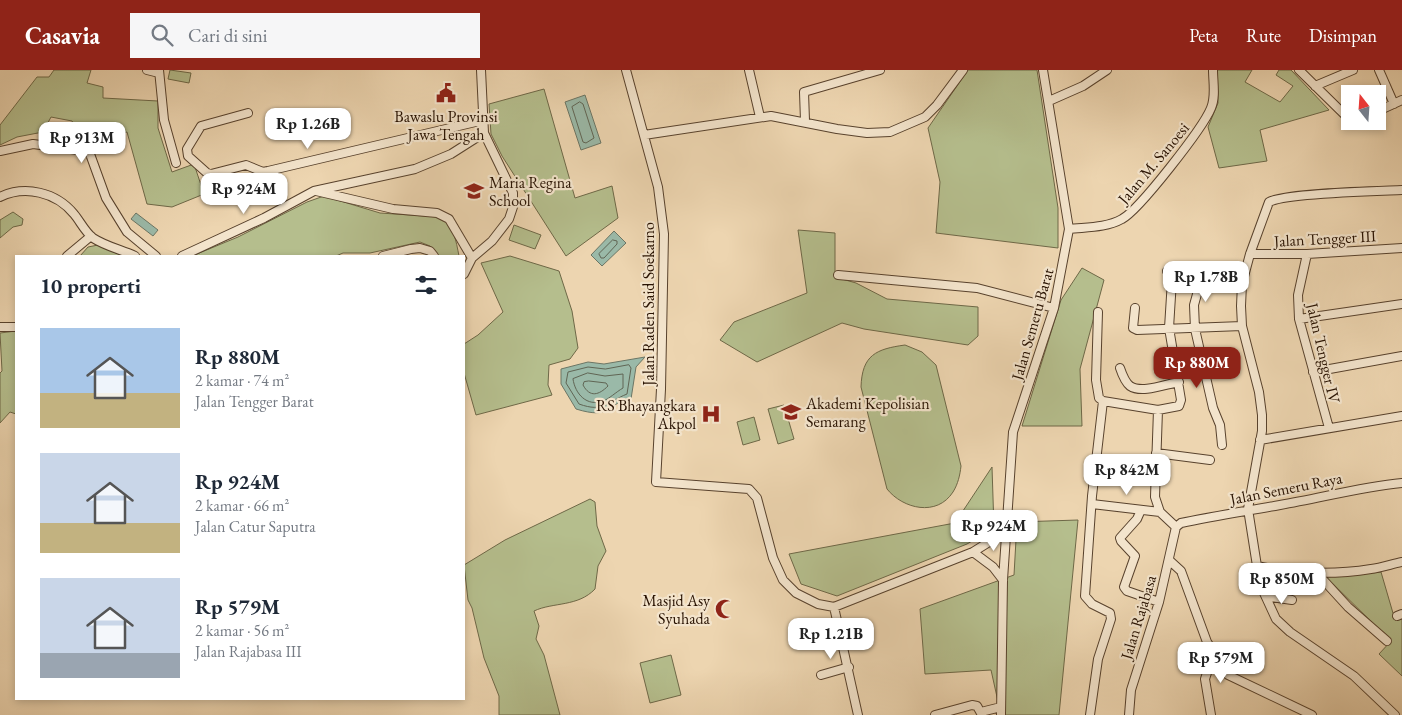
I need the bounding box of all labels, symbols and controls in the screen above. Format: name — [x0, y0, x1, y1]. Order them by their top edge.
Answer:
search box — [130, 13, 480, 58]
text: Casavia — [25, 20, 100, 51]
icon: search — [148, 21, 176, 49]
text: Cari di sini — [188, 23, 267, 48]
text: Peta — [1189, 24, 1218, 47]
text: Rute — [1246, 24, 1281, 47]
text: Disimpan — [1309, 24, 1377, 47]
public building icon: Bawaslu Provinsi Jawa Tengah — [435, 82, 457, 104]
north arrow — [1341, 85, 1386, 130]
map controls — [1341, 85, 1386, 130]
place label: Bawaslu Provinsi Jawa Tengah — [394, 106, 498, 145]
pin: Rp 1.26B — [256, 108, 360, 150]
text: Rp 1.26B — [276, 113, 340, 134]
street label: Jalan M. Sanoesi — [1112, 118, 1194, 210]
pin: Rp 913M — [36, 122, 128, 164]
text: Rp 913M — [50, 127, 114, 148]
pin: Rp 924M — [198, 172, 290, 215]
place label: Maria Regina School — [489, 172, 572, 211]
text: Rp 924M — [212, 178, 276, 199]
school or university icon: Maria Regina School — [463, 180, 485, 202]
street label: Jalan Raden Said Soekarno — [638, 222, 659, 388]
street label: Jalan Tengger III — [1271, 225, 1377, 252]
pin: Rp 1.78B — [1154, 260, 1258, 303]
street label: Jalan Semeru Barat — [1006, 266, 1059, 385]
text: Rp 1.78B — [1174, 266, 1238, 287]
icon: filters — [412, 271, 440, 299]
text: 10 properti — [40, 272, 141, 299]
street label: Jalan Tengger IV — [1301, 299, 1345, 406]
text: Rp 880M — [195, 343, 280, 370]
pin: Rp 880M — [1151, 346, 1243, 389]
icon: home — [80, 348, 140, 408]
text: Rp 880M — [1165, 352, 1229, 373]
text: 2 kamar · 74 m² — [195, 370, 289, 391]
text: Jalan Tengger Barat — [195, 391, 314, 412]
place label: Akademi Kepolisian Semarang — [805, 393, 930, 432]
place label: RS Bhayangkara Akpol — [596, 395, 697, 434]
school or university icon: Akademi Kepolisian Semarang — [780, 401, 802, 423]
hospital icon: RS Bhayangkara Akpol — [700, 403, 722, 425]
pin: Rp 842M — [1081, 454, 1173, 496]
text: Rp 842M — [1095, 459, 1159, 480]
street label: Jalan Semeru Raya — [1226, 467, 1345, 510]
text: Rp 924M — [195, 468, 280, 495]
icon: home — [80, 473, 140, 533]
text: 2 kamar · 66 m² — [195, 495, 289, 516]
pin: Rp 924M — [948, 510, 1040, 552]
text: Rp 924M — [962, 515, 1026, 536]
text: Jalan Catur Saputra — [195, 516, 316, 537]
pin: Rp 850M — [1236, 562, 1328, 605]
text: Rp 850M — [1250, 568, 1314, 589]
street label: Jalan Rajabasa — [1115, 572, 1161, 664]
place label: Masjid Asy Syuhada — [642, 590, 711, 629]
text: Rp 579M — [195, 593, 280, 620]
icon: home — [80, 598, 140, 658]
mosque icon: Masjid Asy Syuhada — [714, 598, 736, 620]
pin: Rp 1.21B — [779, 618, 883, 660]
text: 2 kamar · 56 m² — [195, 620, 289, 641]
text: Rp 1.21B — [799, 623, 863, 644]
text: Jalan Rajabasa III — [195, 641, 302, 662]
pin: Rp 579M — [1175, 642, 1267, 684]
text: Rp 579M — [1189, 647, 1253, 668]

